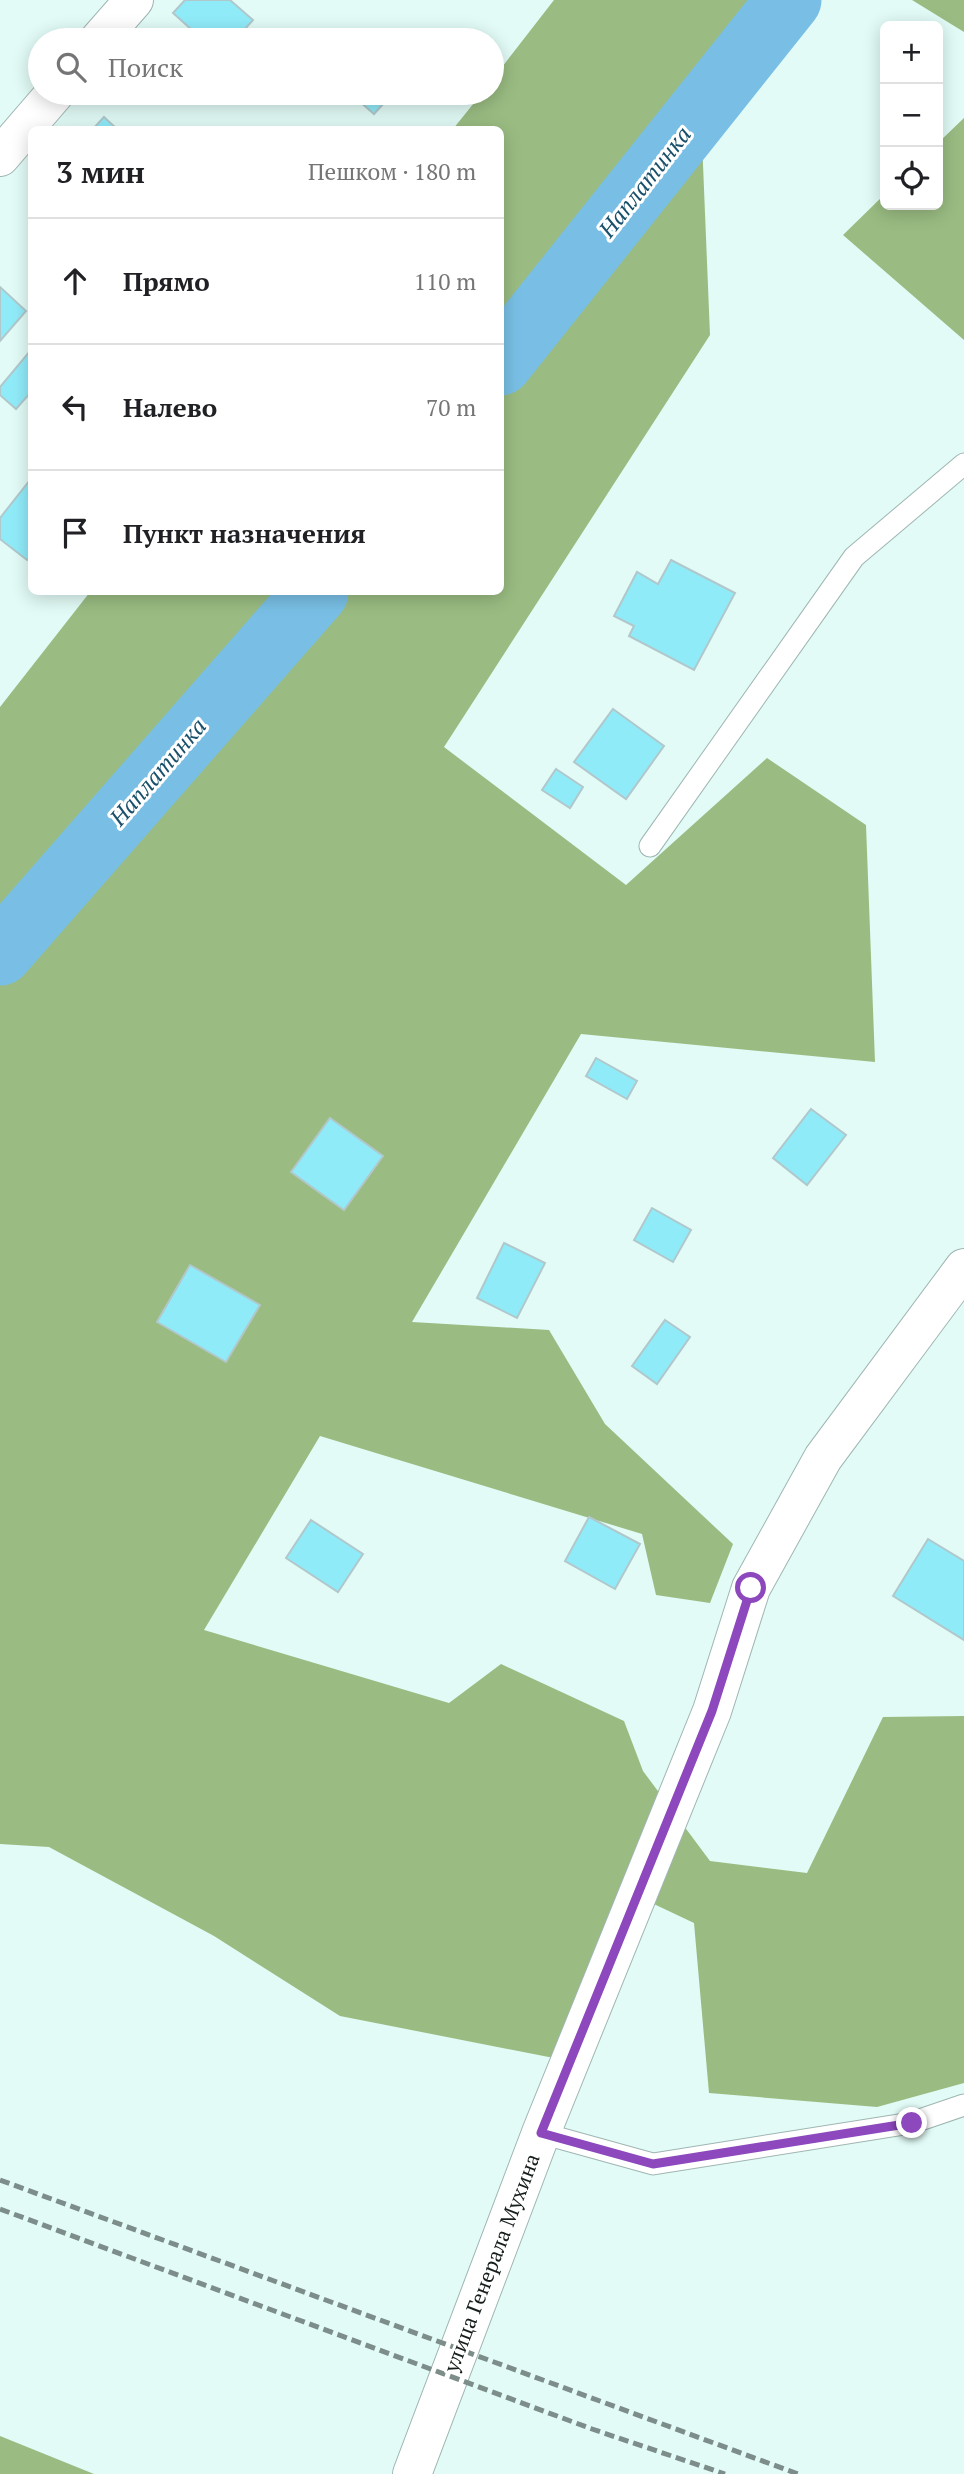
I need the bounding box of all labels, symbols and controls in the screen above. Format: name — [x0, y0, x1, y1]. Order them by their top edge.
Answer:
map controls — [880, 21, 943, 210]
button: + — [880, 21, 943, 84]
search box — [28, 28, 504, 105]
icon: search — [52, 48, 90, 86]
text: Поиск — [108, 50, 183, 84]
button: − — [880, 84, 943, 147]
water label: Наплатинка — [591, 120, 698, 244]
button: locate — [880, 147, 943, 210]
text: 3 мин — [56, 152, 145, 192]
text: Пешком · 180 m — [308, 156, 476, 187]
icon: ahead — [56, 262, 94, 300]
text: Прямо — [123, 264, 210, 298]
text: 110 m — [414, 266, 476, 297]
icon: left — [56, 388, 94, 426]
text: Налево — [123, 390, 217, 424]
text: 70 m — [426, 392, 476, 423]
icon: arrive — [56, 514, 94, 552]
text: Пункт назначения — [123, 516, 366, 550]
water label: Наплатинка — [102, 711, 213, 833]
route start — [735, 1572, 766, 1603]
route end — [896, 2107, 927, 2138]
street label: улица Генерала Мухина — [436, 2149, 546, 2377]

